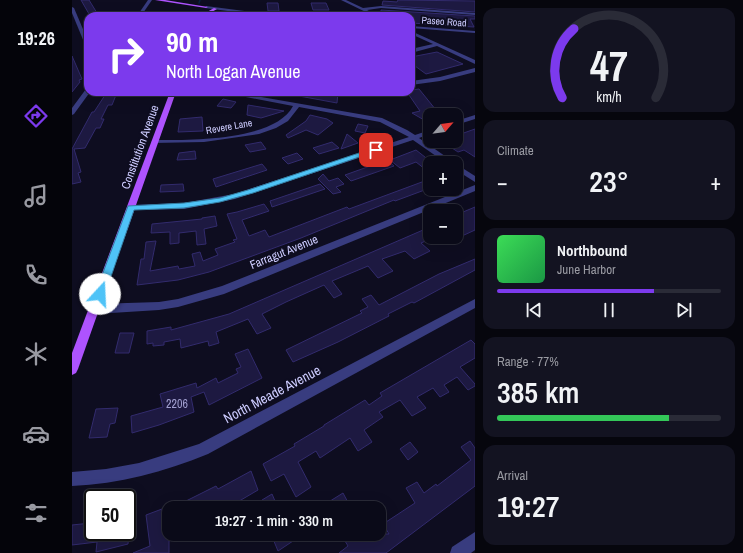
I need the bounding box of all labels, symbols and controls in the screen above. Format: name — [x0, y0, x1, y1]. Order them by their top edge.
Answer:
street label: Paseo Road — [421, 13, 467, 30]
text: 90 m — [166, 23, 218, 61]
text: 19:26 — [17, 26, 55, 51]
icon: right — [100, 28, 152, 80]
text: 47 — [590, 38, 628, 94]
text: North Logan Avenue — [166, 59, 300, 84]
text: km/h — [596, 87, 622, 106]
icon: directions — [22, 102, 50, 130]
street label: Constitution Avenue — [117, 103, 163, 191]
north arrow — [423, 108, 463, 148]
map controls — [423, 108, 463, 244]
street label: Revere Lane — [205, 116, 254, 137]
pin — [359, 133, 393, 167]
icon: arrive — [365, 139, 387, 161]
text: Climate — [497, 142, 534, 159]
button: + — [423, 156, 463, 196]
text: 23° — [589, 161, 629, 201]
text: − — [497, 167, 508, 197]
text: + — [710, 167, 721, 197]
icon: music — [22, 182, 50, 210]
button: − — [423, 204, 463, 244]
street label: Farragut Avenue — [248, 231, 320, 273]
text: Northbound — [557, 240, 627, 261]
icon: phone — [22, 261, 50, 289]
text: June Harbor — [557, 261, 616, 278]
position arrow — [79, 273, 121, 315]
icon: previous — [523, 299, 545, 321]
icon: pause — [598, 299, 620, 321]
icon: next — [673, 299, 695, 321]
icon: climate — [22, 340, 50, 368]
text: Range · 77% — [497, 353, 559, 370]
street label: North Meade Avenue — [220, 361, 324, 427]
text: 385 km — [497, 372, 579, 412]
house number: 2206 — [166, 396, 188, 412]
icon: car — [22, 420, 50, 448]
text: Arrival — [497, 467, 528, 484]
text: 19:27 — [497, 486, 559, 526]
speed limit sign: 50 — [84, 489, 136, 541]
icon: filters — [22, 499, 50, 527]
text: 19:27 · 1 min · 330 m — [215, 510, 333, 531]

